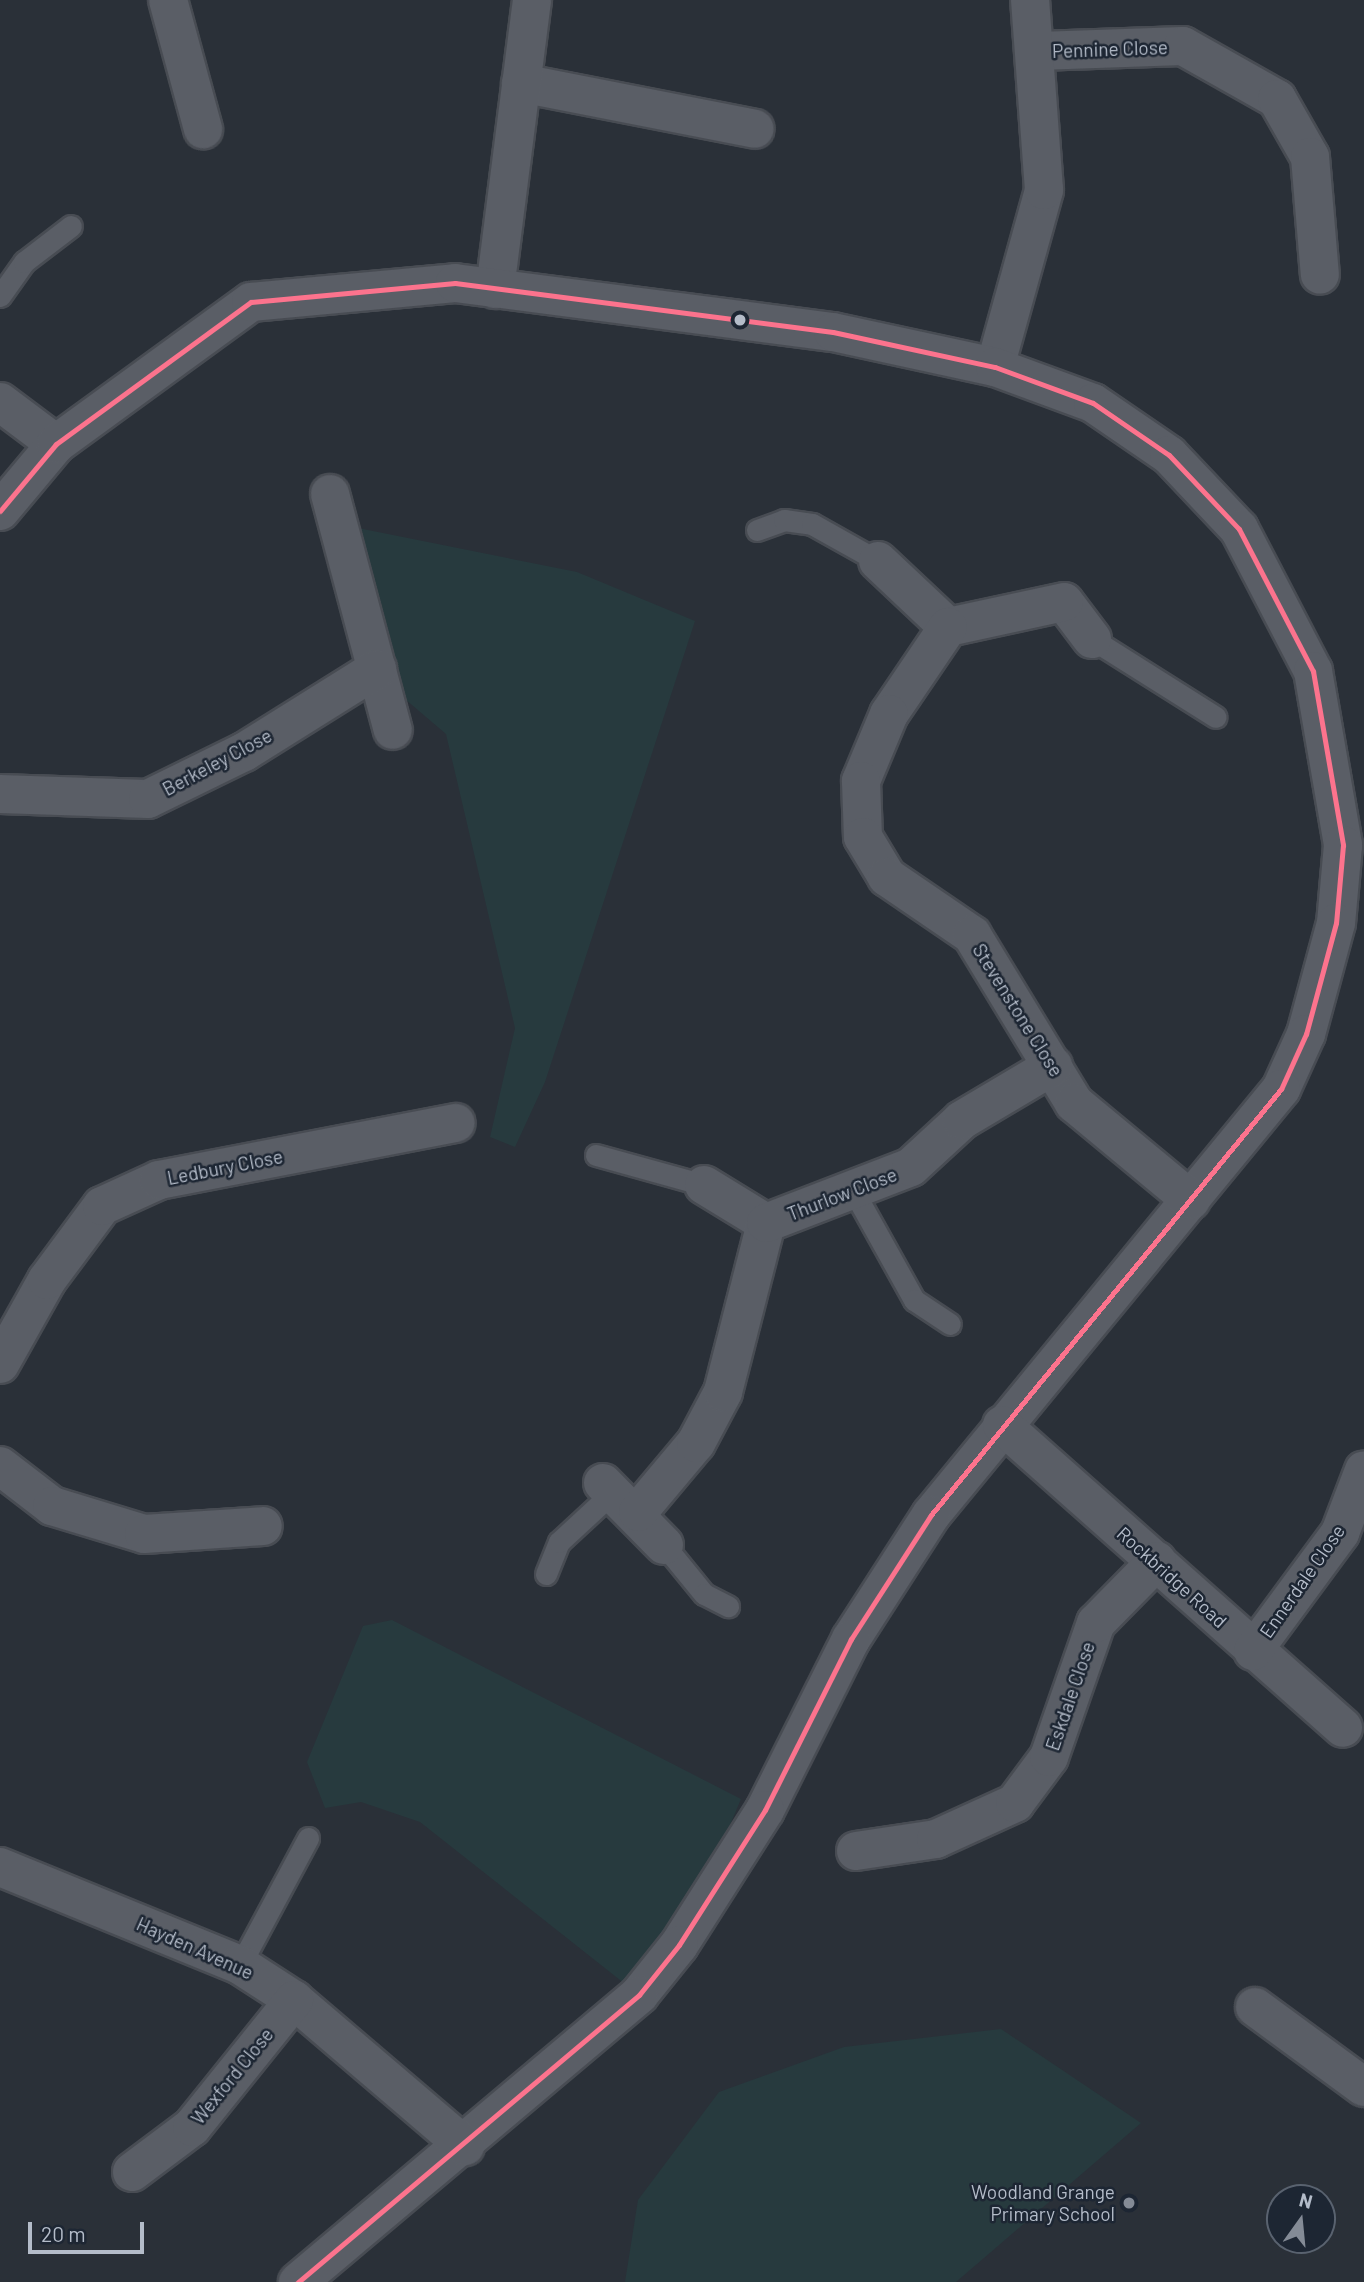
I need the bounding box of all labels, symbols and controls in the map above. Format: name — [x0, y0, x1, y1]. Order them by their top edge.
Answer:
street label: Pennine Close — [1052, 36, 1168, 62]
unlabelled marker — [733, 313, 747, 327]
street label: Berkeley Close — [158, 724, 276, 800]
street label: Stevenstone Close — [968, 939, 1068, 1081]
street label: Ledbury Close — [165, 1145, 285, 1189]
street label: Thurlow Close — [784, 1163, 900, 1225]
street label: Ennerdale Close — [1255, 1520, 1349, 1642]
street label: Rockbridge Road — [1112, 1522, 1232, 1632]
street label: Eskdale Close — [1041, 1639, 1099, 1753]
street label: Hayden Avenue — [133, 1912, 257, 1984]
street label: Wexford Close — [186, 2023, 278, 2129]
place label: Woodland Grange Primary School — [971, 2181, 1115, 2225]
north arrow — [1266, 2184, 1336, 2254]
text: N — [1297, 2187, 1315, 2213]
marker: Woodland Grange Primary School — [1121, 2195, 1137, 2211]
scale bar — [32, 2208, 147, 2252]
text: 20 m — [41, 2221, 86, 2246]

